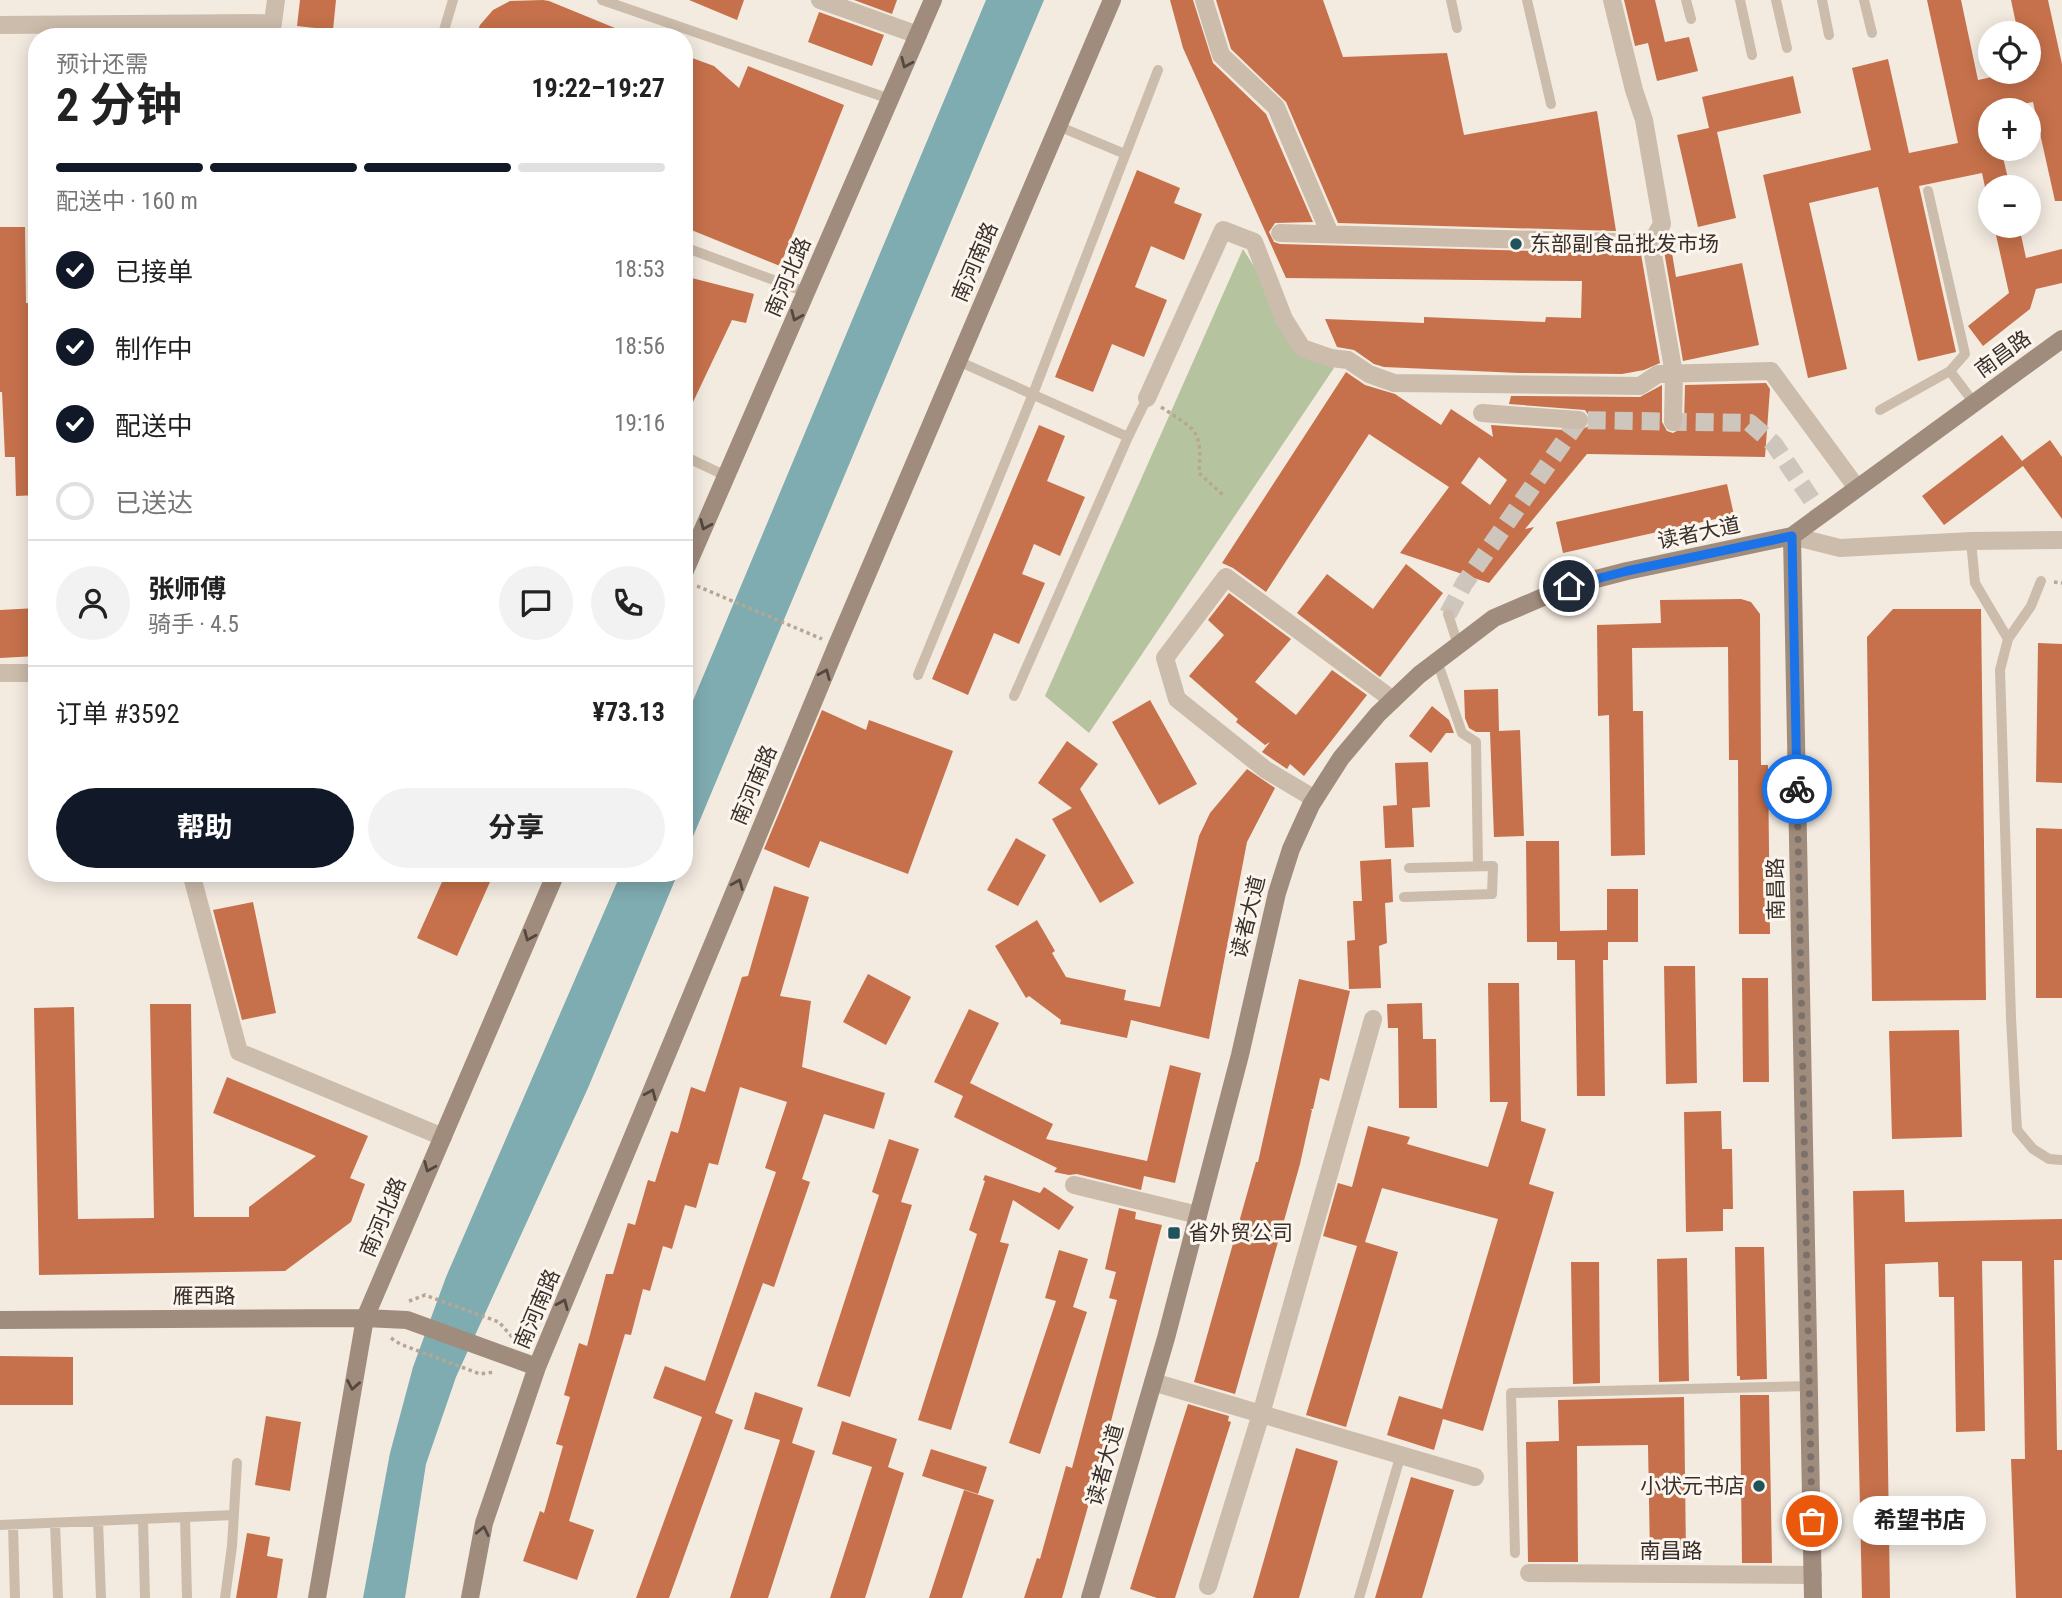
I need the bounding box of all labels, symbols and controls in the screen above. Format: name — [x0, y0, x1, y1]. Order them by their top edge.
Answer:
map controls — [1978, 21, 2041, 238]
button: locate — [1978, 21, 2041, 84]
text: 预计还需 — [56, 51, 148, 78]
one-way arrow — [900, 55, 914, 68]
text: 19:22–19:27 — [531, 73, 665, 103]
text: 2 分钟 — [56, 78, 182, 132]
button: + — [1978, 98, 2041, 161]
button: − — [1978, 175, 2041, 238]
text: 配送中 · 160 m — [56, 188, 198, 215]
street label: 南河南路 — [948, 219, 1002, 305]
place label: 东部副食品批发市场 — [1530, 232, 1719, 256]
street label: 南河北路 — [761, 234, 815, 320]
marker: 东部副食品批发市场 — [1508, 236, 1524, 252]
icon: check — [56, 251, 94, 289]
text: 18:53 — [614, 256, 665, 283]
text: 已接单 — [115, 257, 193, 287]
one-way arrow — [790, 309, 804, 321]
street label: 南昌路 — [1970, 326, 2036, 382]
icon: check — [56, 328, 94, 366]
text: 18:56 — [614, 333, 665, 360]
text: 制作中 — [115, 334, 193, 364]
icon: check — [56, 405, 94, 443]
text: 19:16 — [614, 410, 665, 437]
text: 配送中 — [115, 411, 193, 441]
text: 已送达 — [115, 488, 193, 518]
street label: 读者大道 — [1655, 513, 1743, 553]
one-way arrow — [699, 518, 713, 530]
pin — [1539, 556, 1599, 616]
button: person — [56, 566, 130, 640]
button: chat — [499, 566, 573, 640]
button: phone — [591, 566, 665, 640]
icon: home — [1550, 567, 1588, 605]
text: 张师傅 — [148, 574, 226, 604]
text: 骑手 · 4.5 — [148, 611, 239, 638]
one-way arrow — [817, 669, 831, 681]
text: ¥73.13 — [593, 697, 665, 727]
text: 订单 #3592 — [56, 699, 180, 729]
street label: 南河南路 — [727, 742, 781, 828]
courier — [1762, 754, 1832, 824]
icon: bike — [1778, 770, 1816, 808]
button: 帮助 — [56, 788, 354, 868]
button: 分享 — [368, 788, 665, 868]
street label: 南昌路 — [1763, 857, 1789, 921]
street label: 读者大道 — [1226, 873, 1270, 961]
one-way arrow — [729, 879, 743, 891]
one-way arrow — [523, 929, 537, 941]
one-way arrow — [642, 1089, 656, 1101]
one-way arrow — [424, 1161, 438, 1173]
street label: 南河北路 — [356, 1174, 410, 1260]
place label: 省外贸公司 — [1188, 1221, 1293, 1245]
marker: 省外贸公司 — [1166, 1225, 1182, 1241]
street label: 南河南路 — [510, 1266, 564, 1352]
street label: 雁西路 — [173, 1284, 236, 1308]
one-way arrow — [555, 1299, 569, 1311]
one-way arrow — [346, 1379, 361, 1391]
street label: 读者大道 — [1082, 1421, 1128, 1509]
place label: 小状元书店 — [1640, 1474, 1745, 1498]
marker: 小状元书店 — [1751, 1478, 1767, 1494]
pin — [1782, 1491, 1842, 1551]
callout: 希望书店 — [1854, 1496, 1987, 1546]
icon: bag — [1793, 1502, 1831, 1540]
text: 希望书店 — [1874, 1507, 1966, 1534]
one-way arrow — [474, 1525, 489, 1537]
street label: 南昌路 — [1640, 1539, 1703, 1563]

